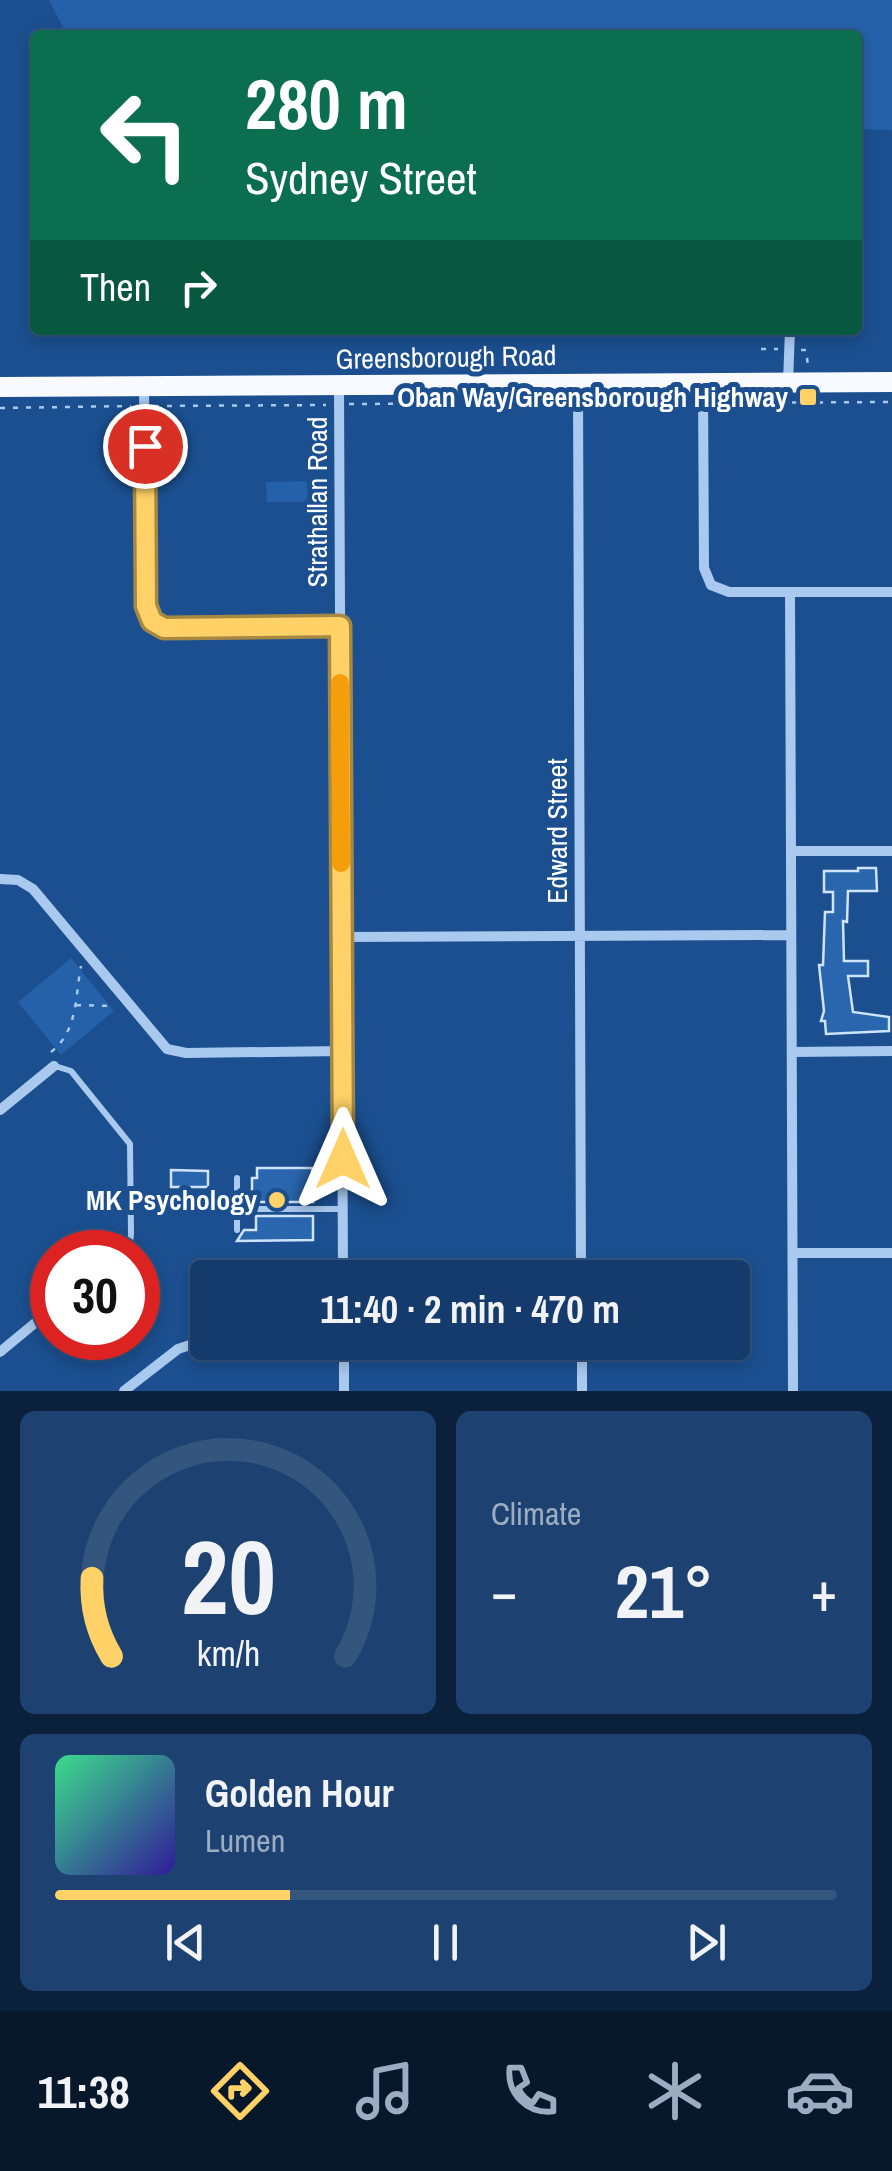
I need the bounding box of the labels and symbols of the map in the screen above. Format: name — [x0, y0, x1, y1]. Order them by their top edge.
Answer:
street label: Greensborough Road — [335, 336, 557, 378]
place label: Oban Way/Greensborough Highway — [397, 378, 788, 416]
marker: Oban Way/Greensborough Highway — [797, 386, 819, 408]
pin — [103, 404, 188, 489]
street label: Strathallan Road — [298, 416, 336, 588]
street label: Edward Street — [538, 758, 576, 904]
position arrow — [291, 1107, 395, 1211]
place label: MK Psychology — [86, 1181, 257, 1219]
marker: MK Psychology — [266, 1189, 288, 1211]
speed limit sign: 30 — [30, 1230, 160, 1360]

